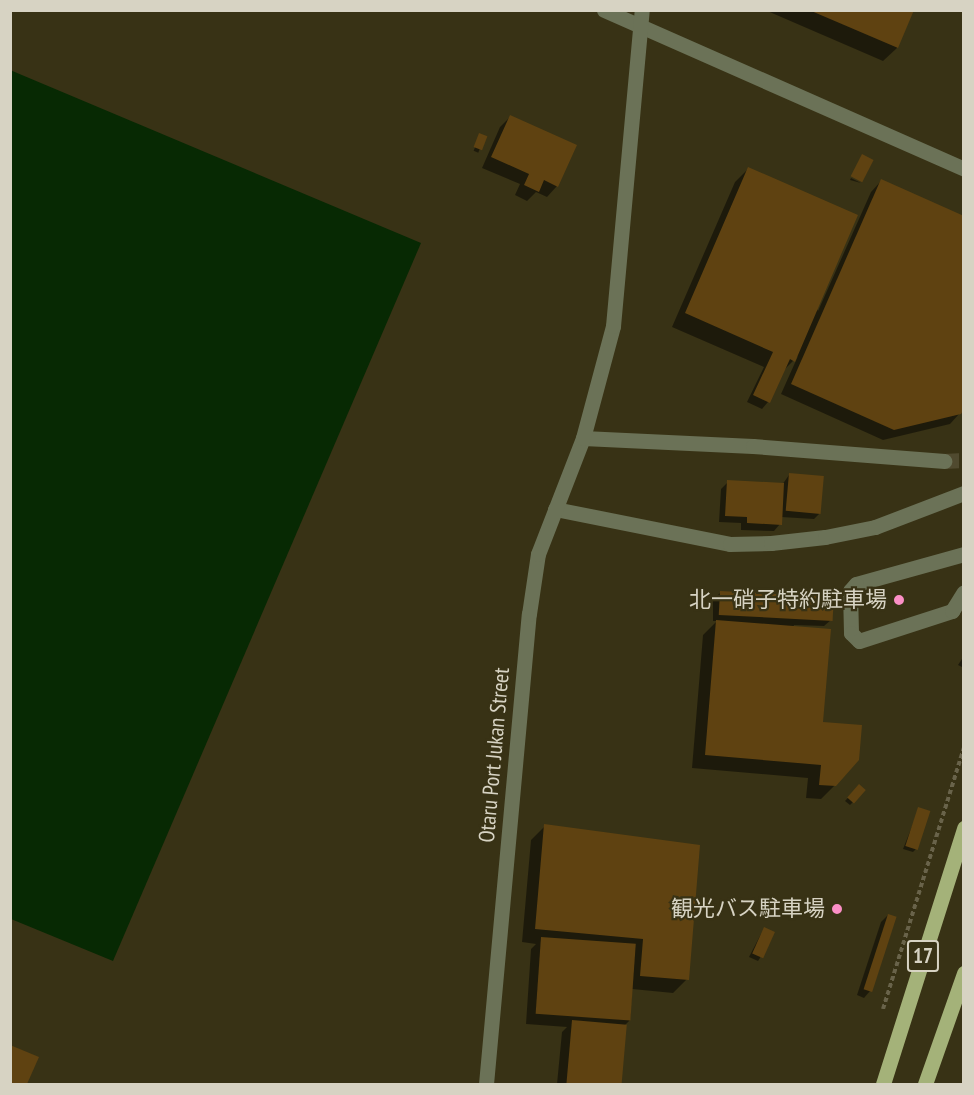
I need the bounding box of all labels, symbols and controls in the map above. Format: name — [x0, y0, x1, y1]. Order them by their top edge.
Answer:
place label: 北一硝子特約駐車場 — [689, 587, 887, 613]
marker: 北一硝子特約駐車場 — [892, 593, 906, 607]
street label: Otaru Port Jukan Street — [473, 667, 515, 843]
place label: 観光バス駐車場 — [671, 896, 825, 922]
marker: 観光バス駐車場 — [830, 902, 844, 916]
road number: 17 — [906, 938, 940, 974]

